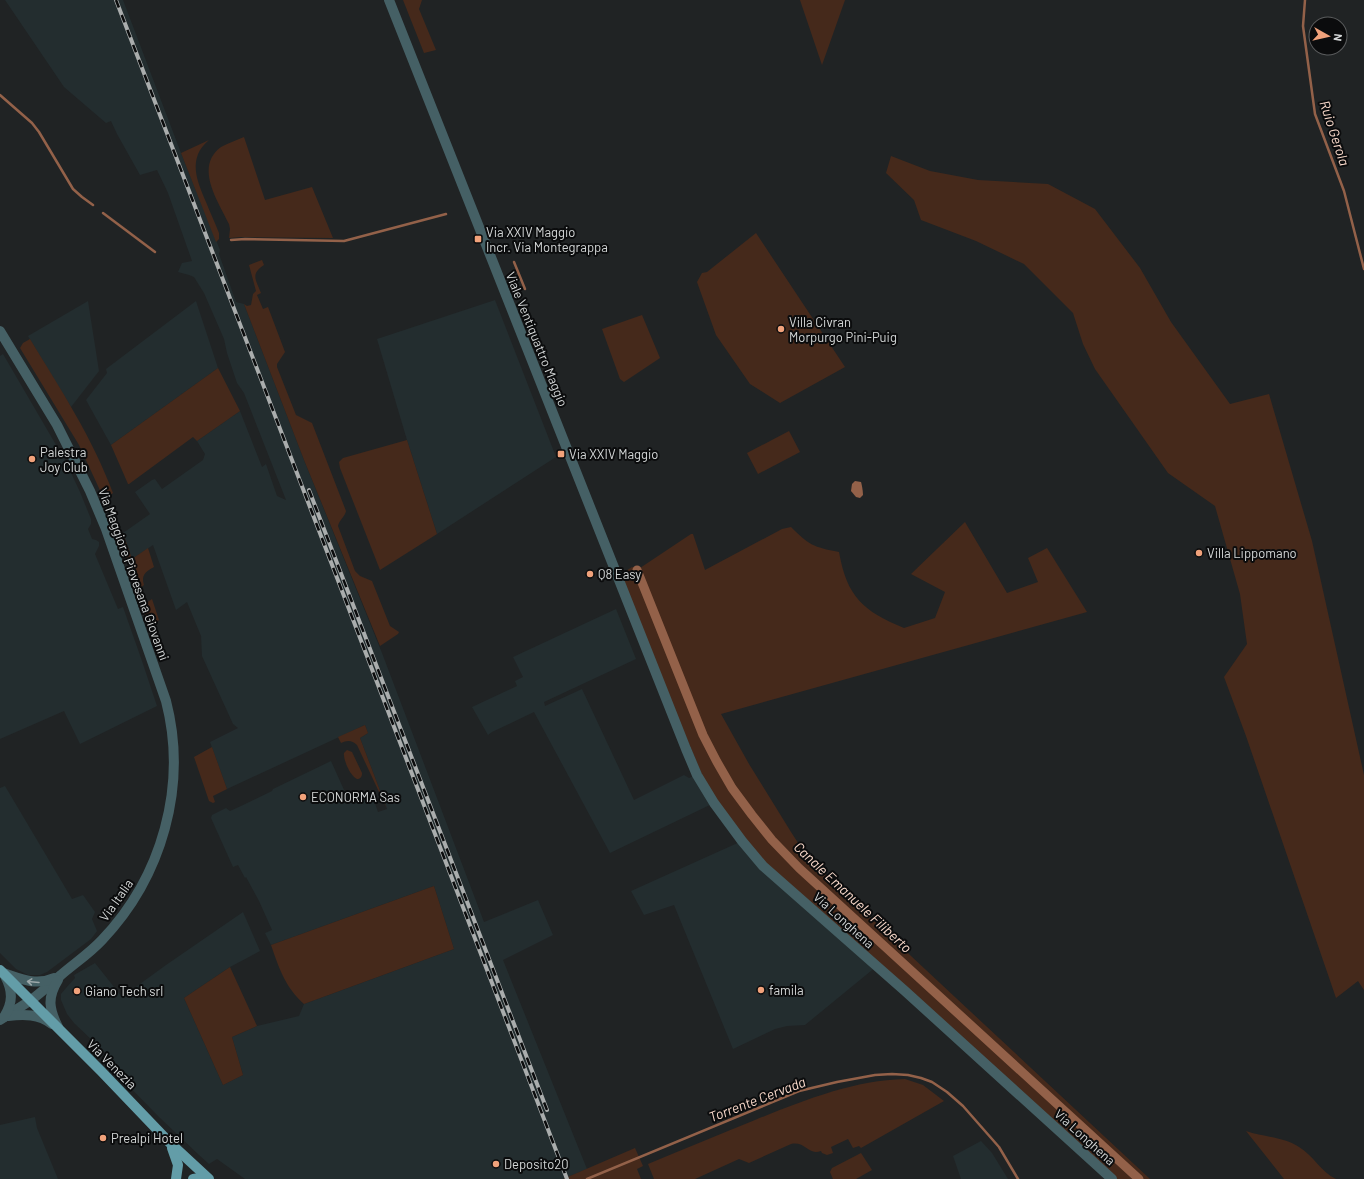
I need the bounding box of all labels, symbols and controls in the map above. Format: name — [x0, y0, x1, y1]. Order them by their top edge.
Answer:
north arrow — [1308, 16, 1348, 56]
text: N — [1331, 33, 1345, 42]
water label: Ruio Gerola — [1316, 98, 1354, 168]
place label: Via XXIV Maggio Incr. Via Montegrappa — [486, 224, 608, 255]
marker: Via XXIV Maggio Incr. Via Montegrappa — [473, 234, 483, 244]
street label: Viale Ventiquattro Maggio — [503, 269, 571, 409]
place label: Villa Civran Morpurgo Pini-Puig — [789, 314, 897, 345]
marker: Villa Civran Morpurgo Pini-Puig — [776, 324, 786, 334]
place label: Palestra Joy Club — [40, 444, 88, 475]
place label: Via XXIV Maggio — [569, 446, 658, 462]
marker: Via XXIV Maggio — [556, 449, 566, 459]
marker: Palestra Joy Club — [27, 454, 37, 464]
street label: Via Maggiore Piovesana Giovanni — [95, 486, 173, 662]
place label: Villa Lippomano — [1207, 545, 1297, 561]
marker: Villa Lippomano — [1194, 548, 1204, 558]
place label: Q8 Easy — [598, 566, 641, 582]
marker: Q8 Easy — [585, 569, 595, 579]
place label: ECONORMA Sas — [311, 789, 400, 805]
marker: ECONORMA Sas — [298, 792, 308, 802]
water label: Canale Emanuele Filiberto — [791, 838, 915, 956]
street label: Via Italia — [96, 876, 136, 924]
street label: Via Longhena — [810, 889, 878, 951]
one-way arrow — [27, 978, 40, 985]
place label: famila — [769, 982, 804, 998]
place label: Giano Tech srl — [85, 983, 163, 999]
marker: famila — [756, 985, 766, 995]
marker: Giano Tech srl — [72, 986, 82, 996]
street label: Via Venezia — [84, 1036, 140, 1092]
water label: Torrente Cervada — [706, 1073, 808, 1125]
street label: Via Longhena — [1051, 1106, 1119, 1168]
place label: Prealpi Hotel — [111, 1130, 183, 1146]
marker: Prealpi Hotel — [98, 1133, 108, 1143]
place label: Deposito20 — [504, 1156, 569, 1172]
marker: Deposito20 — [491, 1159, 501, 1169]

